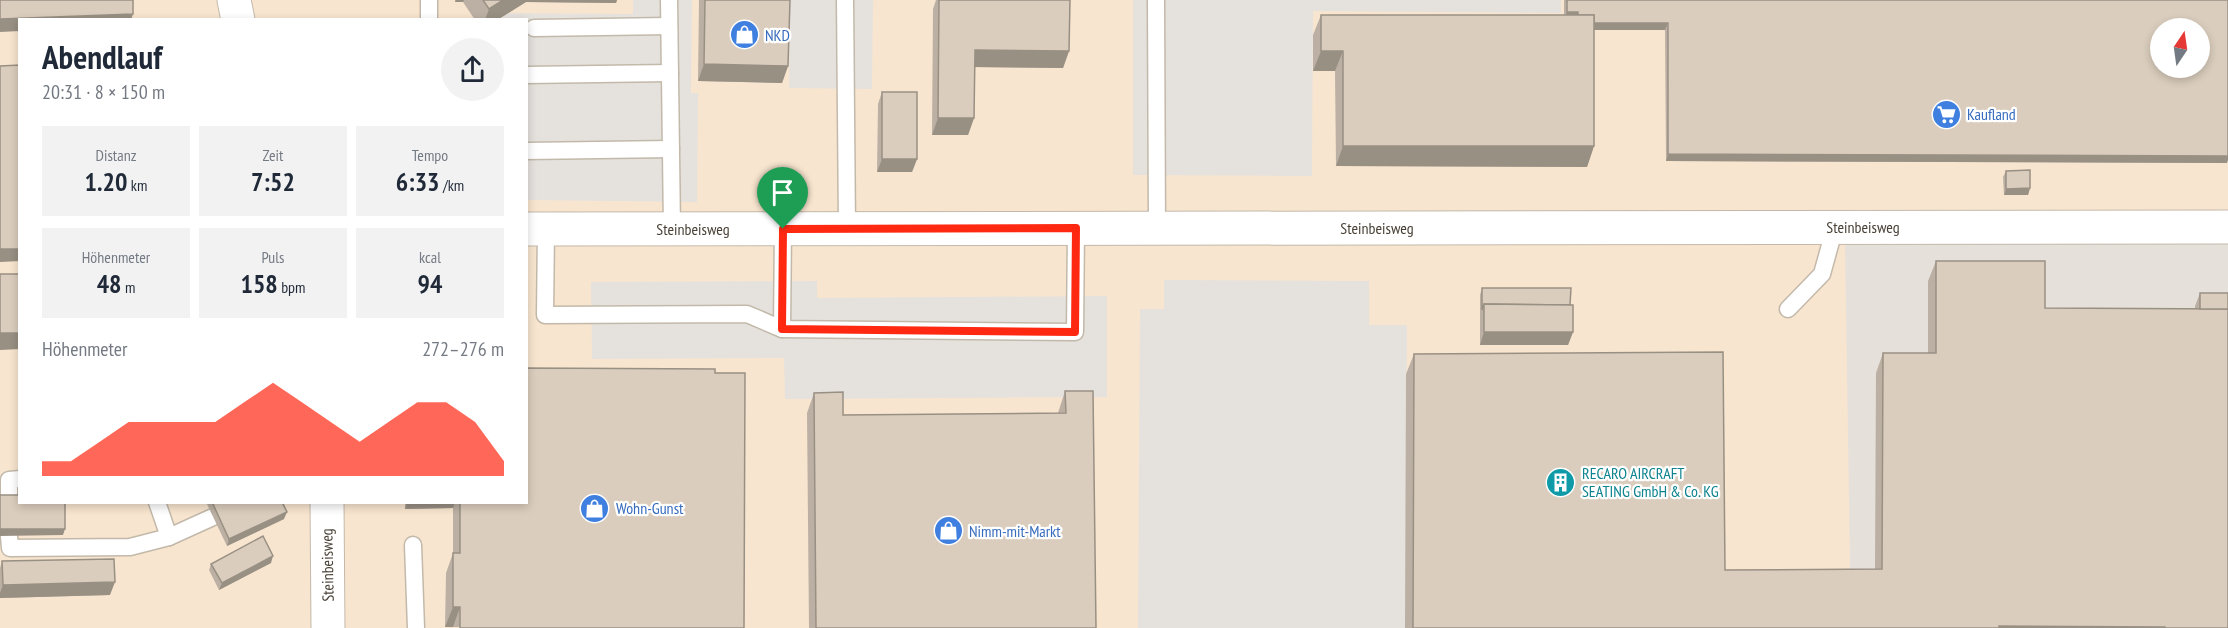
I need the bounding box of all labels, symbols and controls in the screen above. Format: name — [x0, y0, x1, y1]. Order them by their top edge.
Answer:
north arrow — [2150, 18, 2210, 78]
map controls — [2150, 18, 2210, 78]
shop icon: NKD — [728, 19, 760, 51]
place label: NKD — [765, 25, 790, 45]
text: Abendlauf — [42, 35, 162, 78]
button: share — [441, 38, 504, 101]
text: 20:31 · 8 × 150 m — [42, 79, 165, 105]
supermarket icon: Kaufland — [1930, 98, 1962, 130]
place label: Kaufland — [1967, 104, 2016, 124]
text: Distanz — [96, 145, 136, 165]
text: Zeit — [263, 145, 283, 165]
text: Tempo — [412, 145, 448, 165]
text: 1.20 — [85, 165, 127, 198]
text: 7:52 — [251, 165, 295, 198]
text: 6:33 — [396, 165, 440, 198]
pin — [757, 167, 808, 229]
text: km — [127, 175, 147, 195]
text: /km — [440, 175, 464, 195]
icon: arrive — [766, 176, 799, 209]
street label: Steinbeisweg — [1826, 217, 1900, 237]
street label: Steinbeisweg — [1340, 218, 1414, 238]
street label: Steinbeisweg — [656, 219, 730, 239]
text: Höhenmeter — [82, 247, 150, 267]
text: Puls — [262, 247, 284, 267]
text: kcal — [419, 247, 441, 267]
text: 48 — [97, 267, 122, 300]
text: 158 — [240, 267, 278, 300]
text: 94 — [418, 267, 442, 300]
text: m — [122, 277, 135, 297]
text: bpm — [278, 277, 306, 297]
text: Höhenmeter — [42, 336, 128, 362]
text: 272–276 m — [422, 336, 504, 362]
place label: RECARO AIRCRAFT SEATING GmbH & Co. KG — [1582, 463, 1719, 501]
building icon: RECARO AIRCRAFT SEATING GmbH & Co. KG — [1545, 466, 1577, 498]
shop icon: Wohn-Gunst — [579, 492, 611, 524]
place label: Wohn-Gunst — [616, 498, 684, 518]
shop icon: Nimm-mit-Markt — [932, 515, 964, 547]
place label: Nimm-mit-Markt — [969, 521, 1061, 541]
street label: Steinbeisweg — [316, 528, 338, 602]

